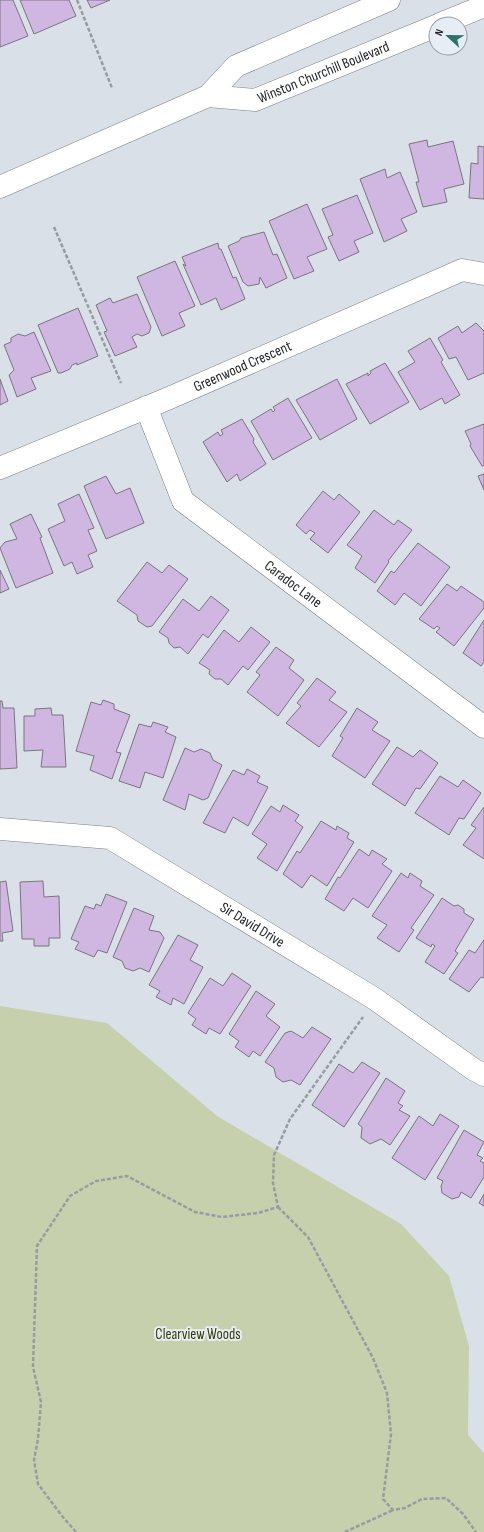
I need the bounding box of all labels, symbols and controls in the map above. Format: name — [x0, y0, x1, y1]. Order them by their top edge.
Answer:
north arrow — [428, 16, 468, 56]
text: N — [432, 27, 446, 38]
street label: Winston Churchill Boulevard — [255, 37, 392, 108]
street label: Greenwood Crescent — [190, 336, 295, 396]
street label: Caradoc Lane — [261, 556, 326, 612]
street label: Sir David Drive — [217, 898, 288, 951]
park label: Clearview Woods — [155, 1325, 241, 1344]

